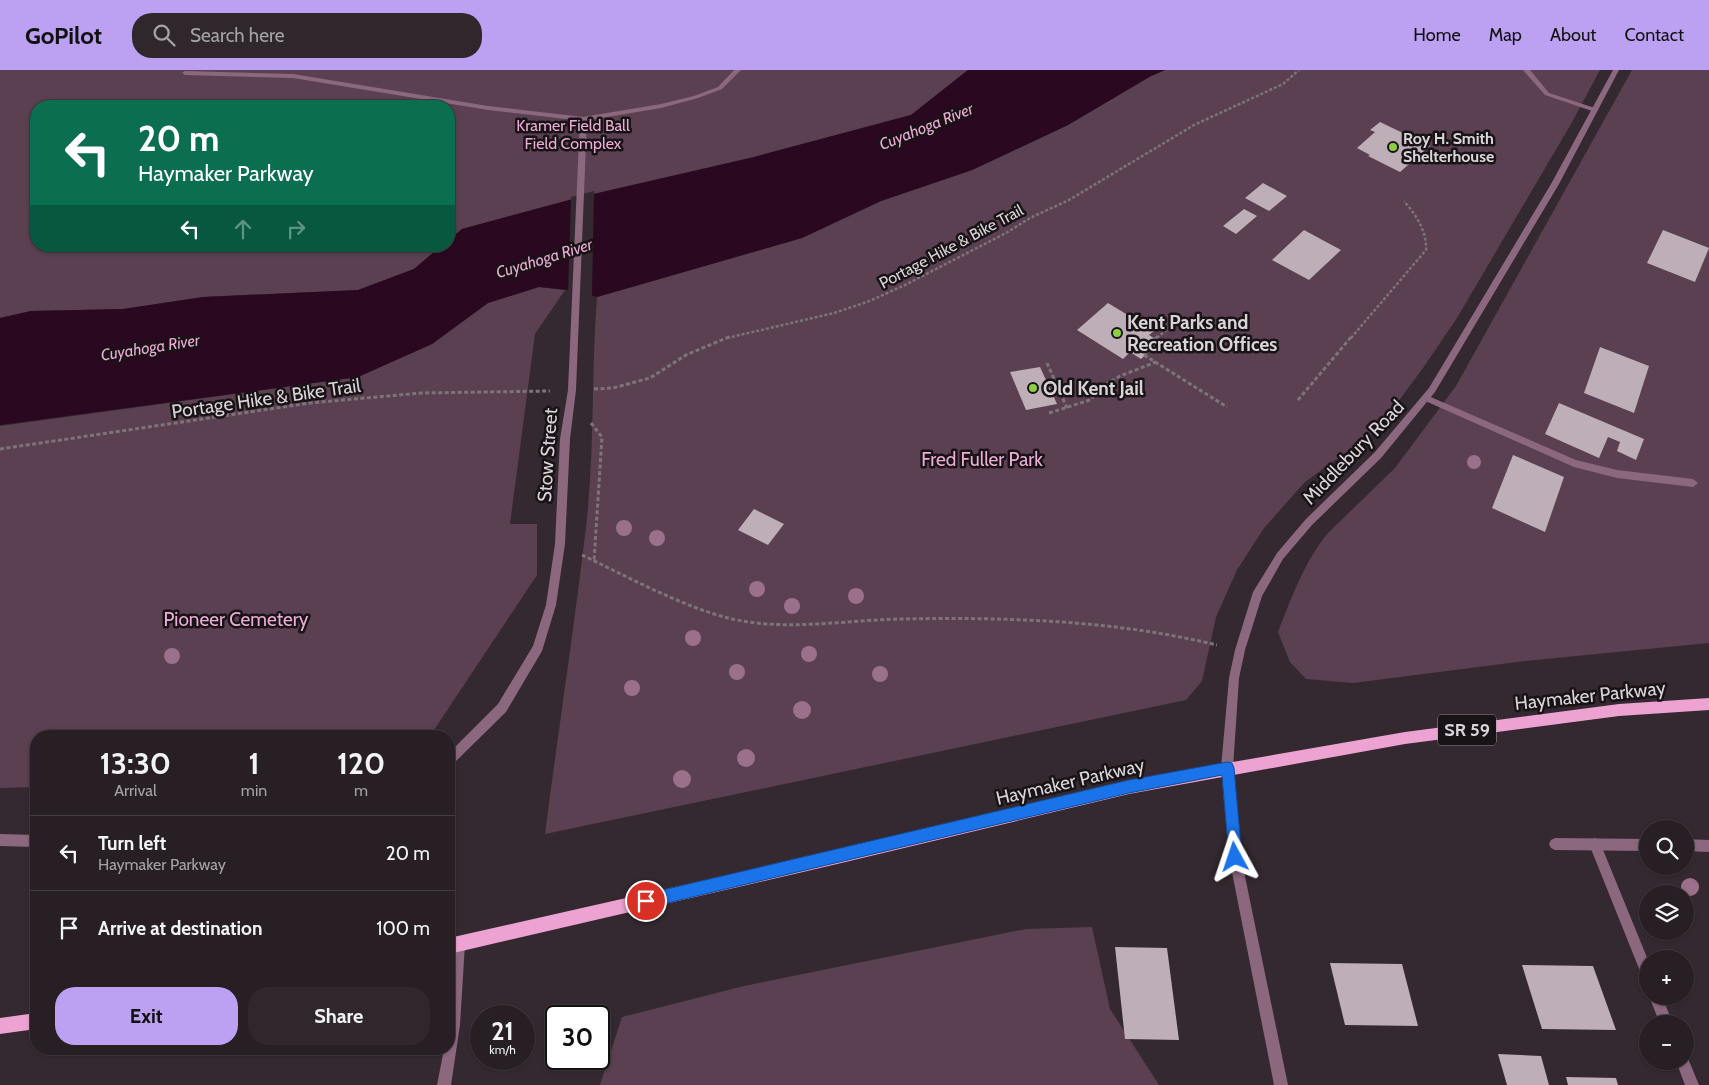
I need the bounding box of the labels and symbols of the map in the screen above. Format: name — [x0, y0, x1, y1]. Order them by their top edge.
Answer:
water label: Cuyahoga River — [876, 99, 977, 154]
park label: Kramer Field Ball Field Complex — [516, 116, 630, 153]
place label: Roy H. Smith Shelterhouse — [1403, 129, 1494, 166]
marker: Roy H. Smith Shelterhouse — [1387, 141, 1399, 153]
street label: Portage Hike & Bike Trail — [876, 200, 1027, 293]
water label: Cuyahoga River — [494, 234, 596, 282]
place label: Kent Parks and Recreation Offices — [1127, 311, 1277, 356]
marker: Kent Parks and Recreation Offices — [1111, 327, 1123, 339]
water label: Cuyahoga River — [99, 330, 202, 365]
street label: Portage Hike & Bike Trail — [170, 374, 363, 423]
place label: Old Kent Jail — [1043, 377, 1144, 400]
marker: Old Kent Jail — [1027, 382, 1039, 394]
street label: Middlebury Road — [1298, 395, 1409, 509]
street label: Stow Street — [533, 407, 562, 503]
park label: Fred Fuller Park — [921, 448, 1043, 471]
park label: Pioneer Cemetery — [164, 608, 309, 631]
street label: Haymaker Parkway — [1513, 676, 1667, 715]
road number: SR 59 — [1438, 714, 1496, 746]
street label: Haymaker Parkway — [994, 753, 1147, 810]
position arrow — [1208, 830, 1260, 882]
pin — [625, 880, 667, 922]
speed limit sign: 30 — [545, 1005, 610, 1070]

